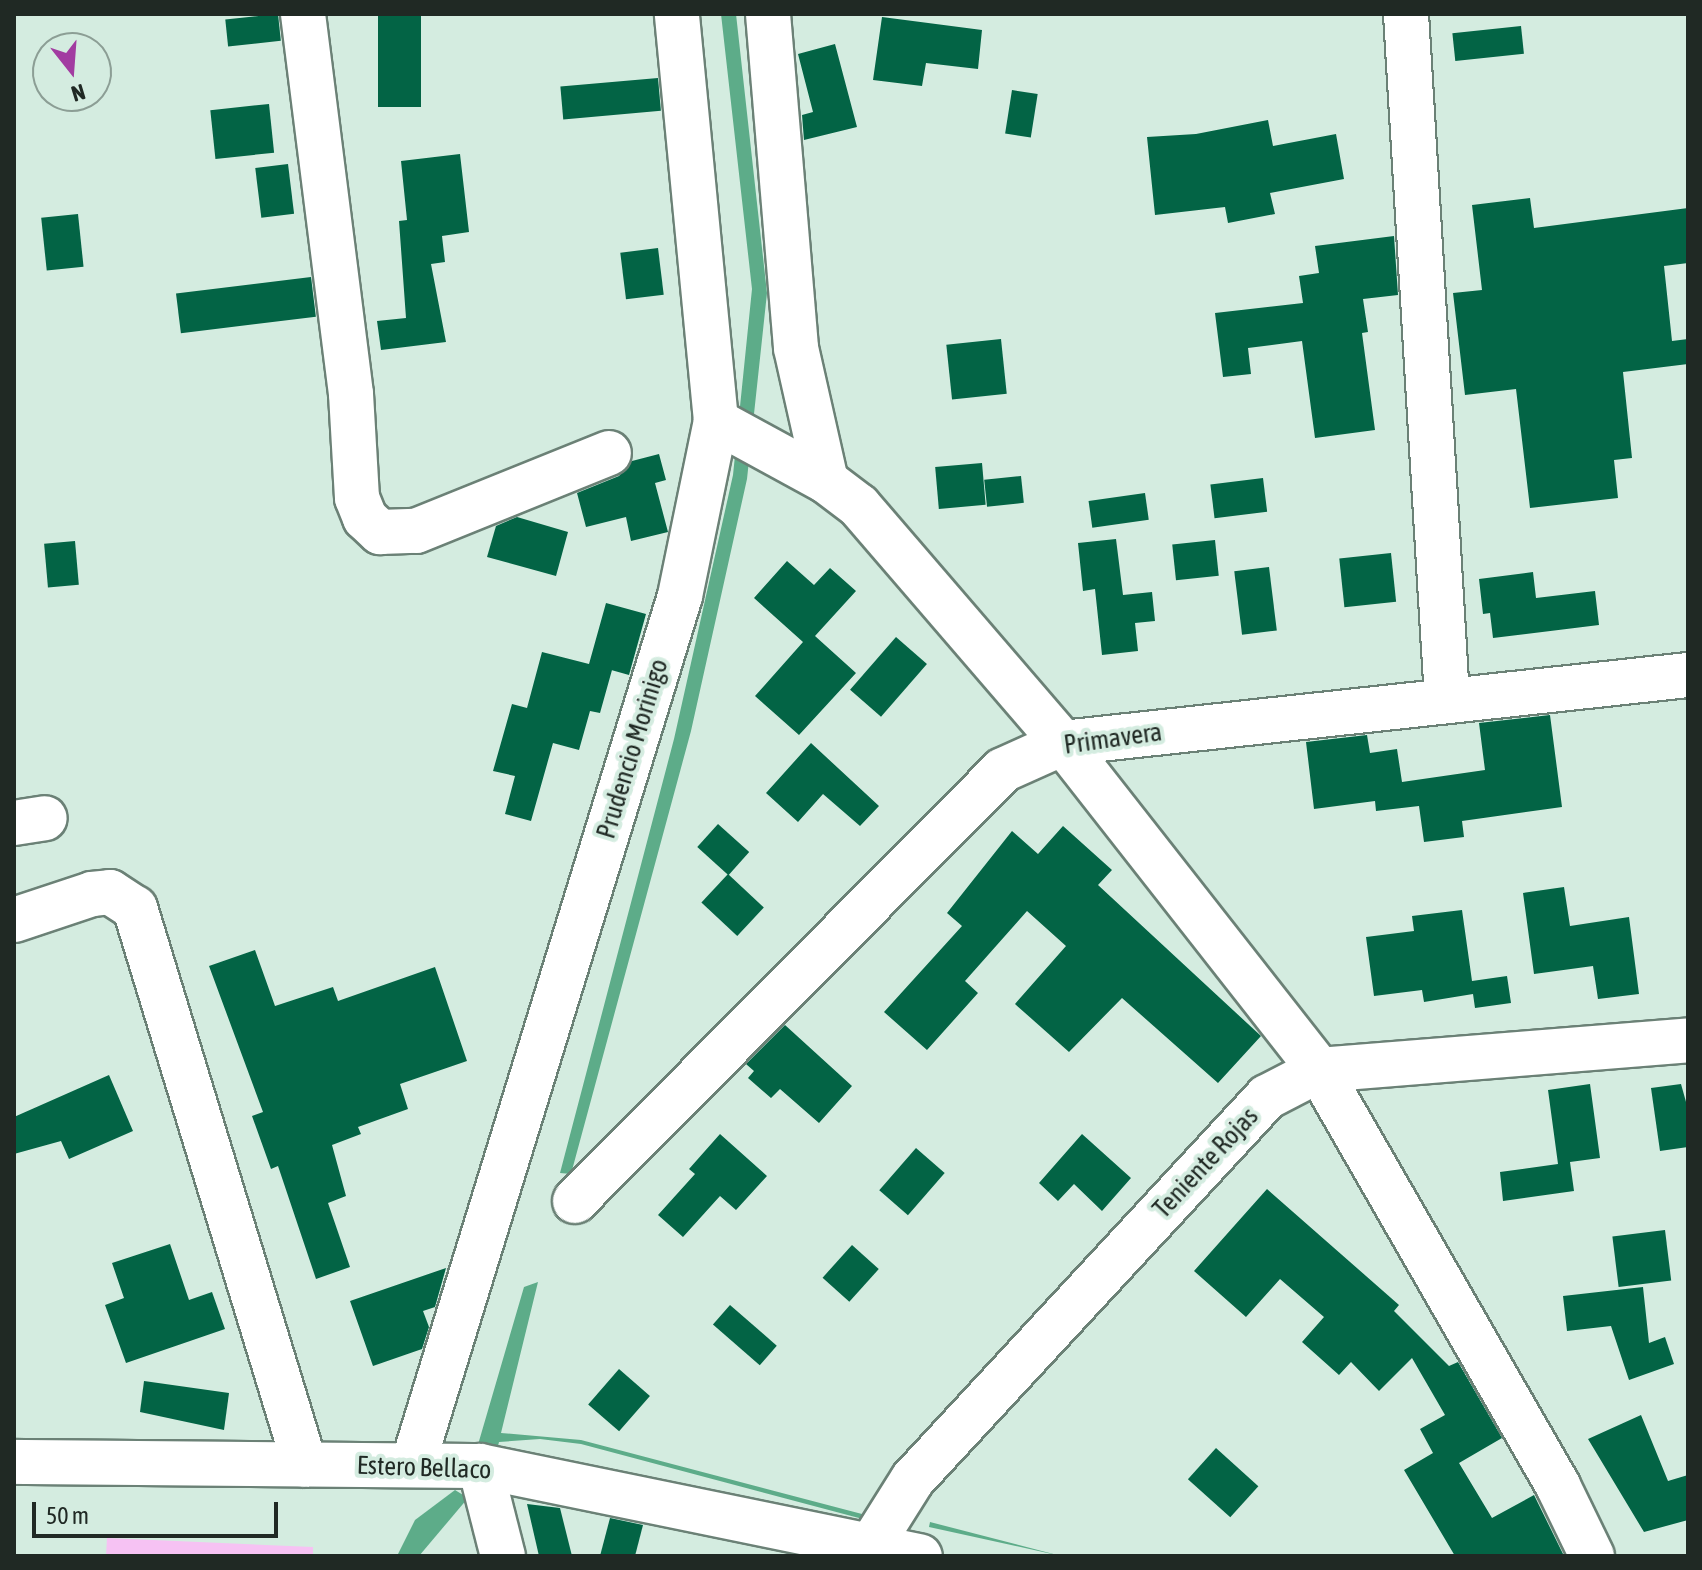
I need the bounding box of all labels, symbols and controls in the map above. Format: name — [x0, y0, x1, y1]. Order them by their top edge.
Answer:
north arrow — [32, 32, 112, 112]
text: N — [68, 79, 88, 107]
street label: Prudencio Morinigo — [591, 656, 675, 842]
street label: Primavera — [1062, 717, 1164, 761]
street label: Teniente Rojas — [1147, 1101, 1265, 1225]
street label: Estero Bellaco — [356, 1450, 492, 1486]
scale bar — [36, 1486, 282, 1536]
text: 50 m — [46, 1502, 89, 1529]

